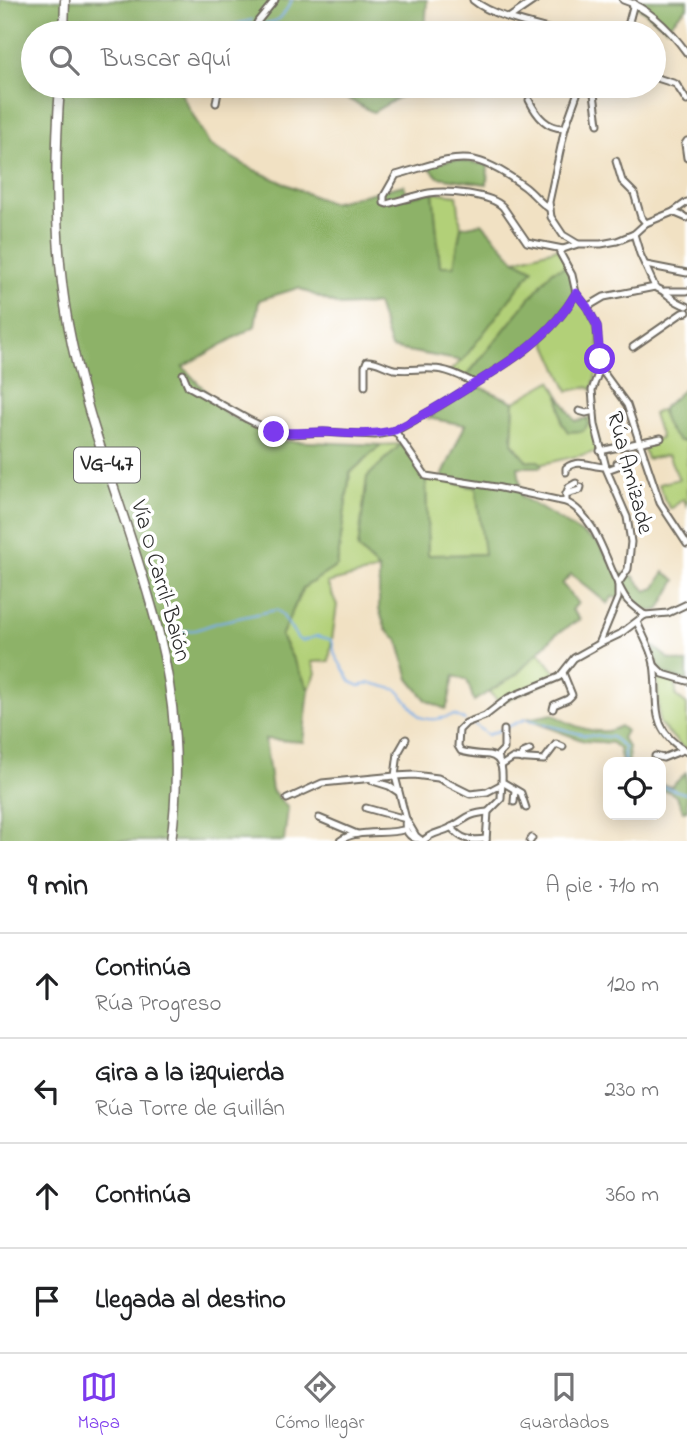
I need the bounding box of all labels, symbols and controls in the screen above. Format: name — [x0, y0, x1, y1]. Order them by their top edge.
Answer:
search box — [21, 21, 666, 98]
icon: search — [45, 41, 83, 79]
text: Buscar aquí — [101, 41, 231, 79]
route start — [584, 343, 615, 374]
street label: Rúa Amizade — [597, 408, 661, 539]
route end — [258, 416, 289, 447]
road number: VG-4.7 — [74, 448, 140, 482]
street label: Vía O Carril-Baión — [121, 496, 199, 666]
map controls — [603, 757, 666, 820]
button: locate — [603, 757, 666, 820]
text: 9 min — [28, 865, 88, 909]
text: A pie · 710 m — [545, 870, 659, 903]
text: Continúa — [95, 950, 191, 988]
icon: ahead — [28, 967, 66, 1005]
text: 120 m — [607, 969, 659, 1002]
text: Rúa Progreso — [95, 988, 221, 1021]
text: Gira a la izquierda — [95, 1055, 284, 1093]
icon: left — [28, 1072, 66, 1110]
text: 230 m — [605, 1074, 659, 1107]
text: Rúa Torre de Guillán — [95, 1093, 285, 1126]
icon: ahead — [28, 1177, 66, 1215]
text: Continúa — [95, 1177, 191, 1215]
text: 360 m — [606, 1179, 659, 1212]
icon: arrive — [28, 1282, 66, 1320]
text: Llegada al destino — [95, 1282, 286, 1320]
tab: Mapa — [78, 1368, 120, 1437]
tab: Cómo llegar — [275, 1368, 364, 1437]
tab: Guardados — [519, 1368, 609, 1437]

